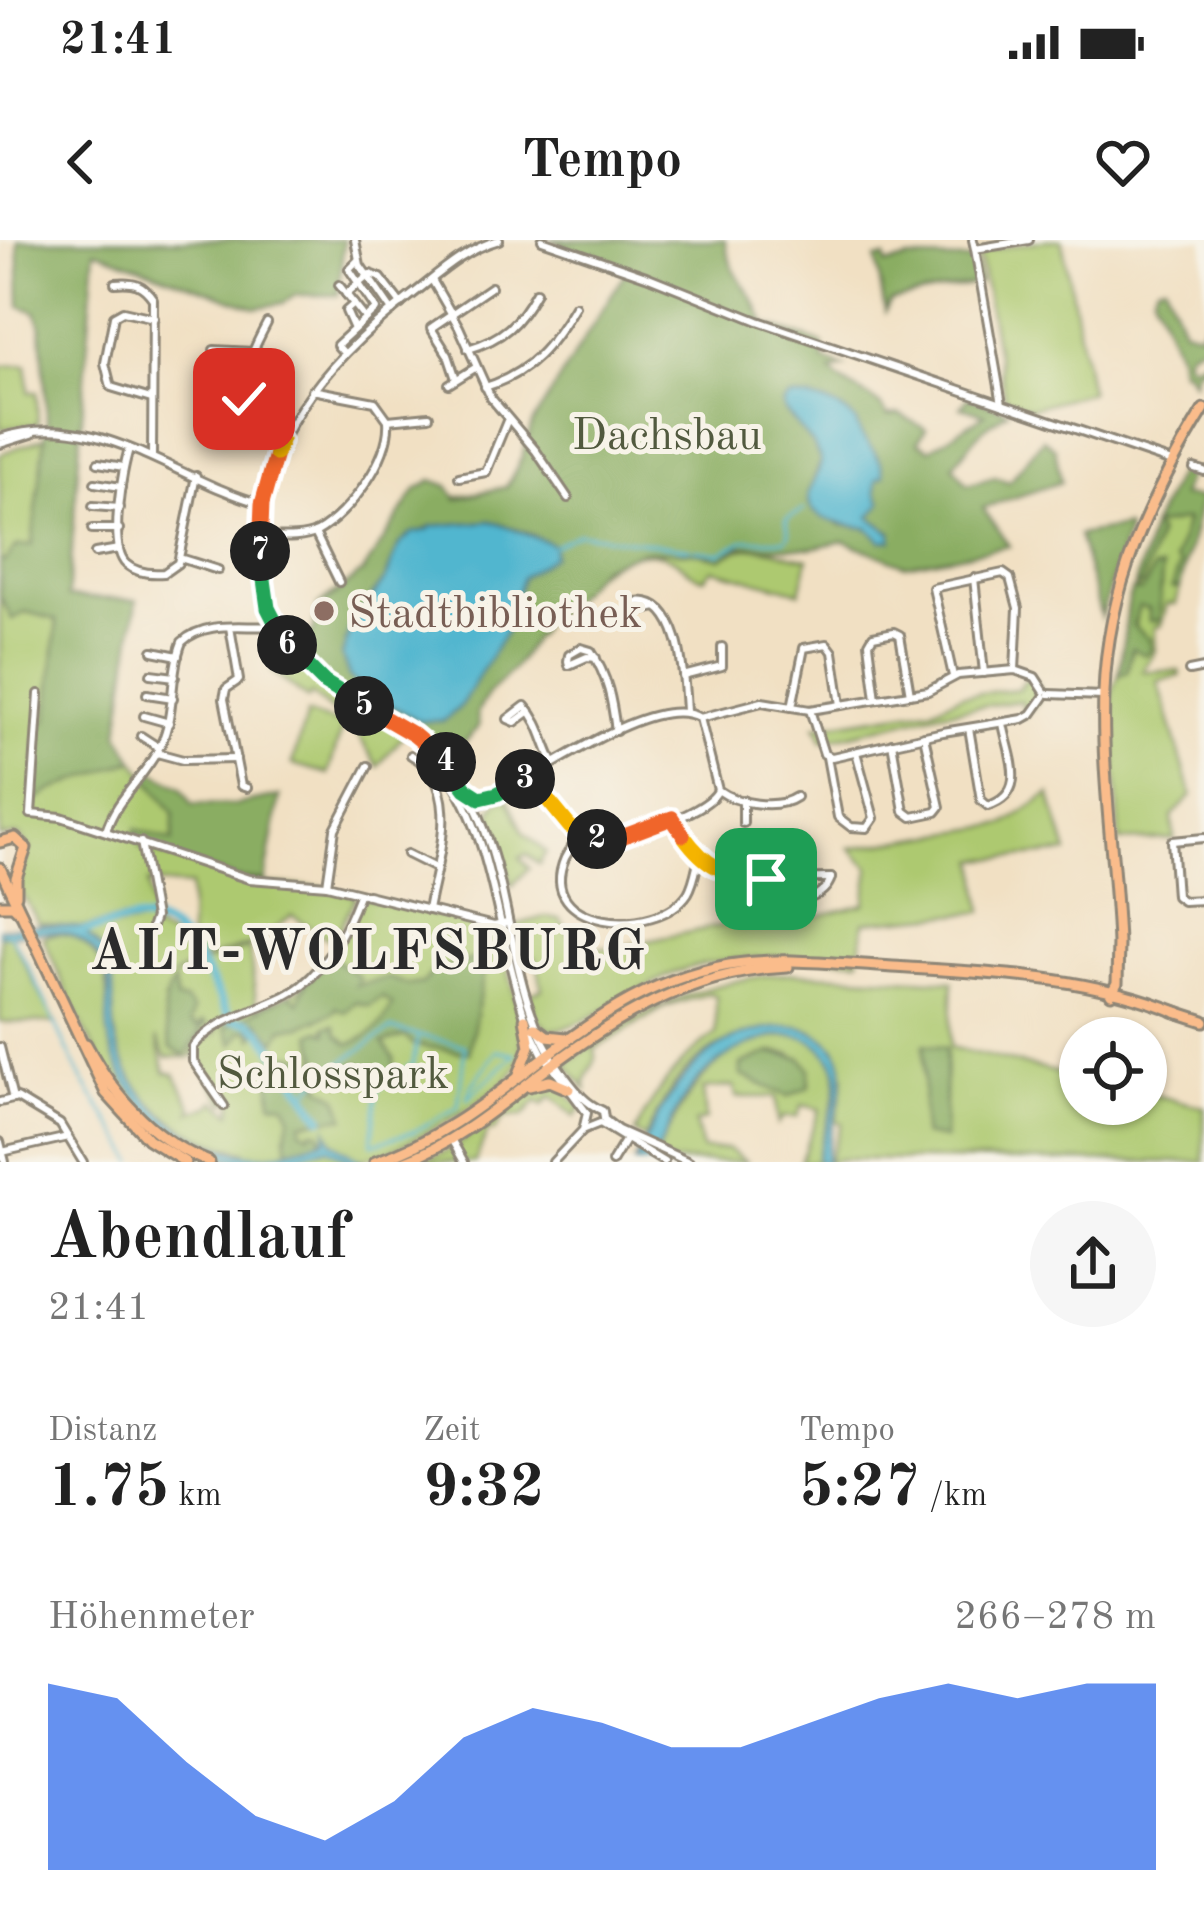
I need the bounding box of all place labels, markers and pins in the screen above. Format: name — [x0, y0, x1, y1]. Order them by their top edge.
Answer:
pin — [193, 348, 295, 450]
pin: 7 — [230, 521, 290, 581]
place label: Stadtbibliothek — [348, 593, 642, 638]
marker: Stadtbibliothek — [311, 598, 337, 624]
pin: 6 — [257, 615, 317, 675]
pin: 5 — [334, 676, 394, 736]
pin: 4 — [416, 732, 476, 792]
pin: 3 — [495, 749, 555, 809]
pin: 2 — [567, 809, 627, 869]
pin — [715, 828, 817, 930]

